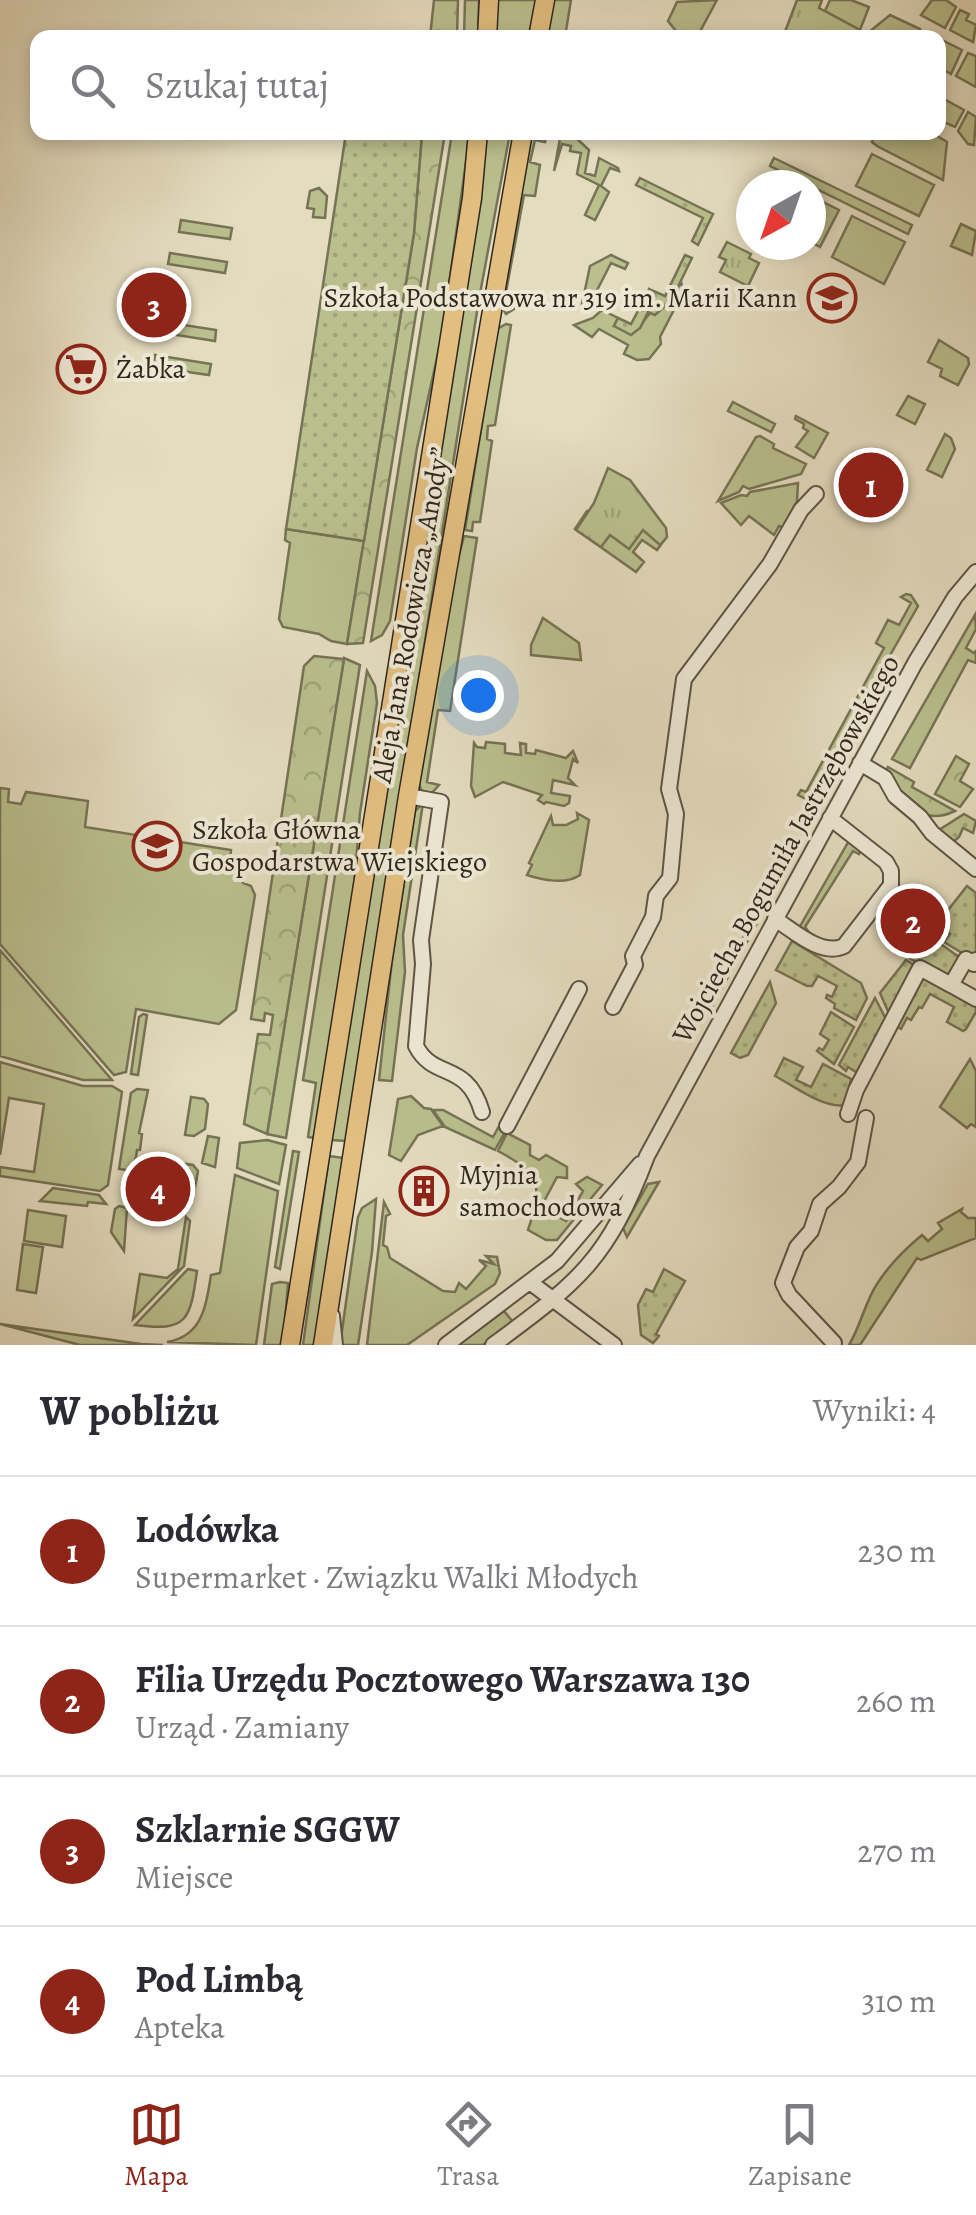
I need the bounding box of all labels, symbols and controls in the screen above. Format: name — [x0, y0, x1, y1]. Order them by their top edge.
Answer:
search box — [30, 30, 946, 140]
icon: search — [65, 58, 120, 113]
text: Szukaj tutaj — [145, 59, 329, 111]
north arrow — [736, 170, 826, 260]
pin: 3 — [122, 268, 186, 342]
school or university icon: Szkoła Podstawowa nr 319 im. Marii Kann — [806, 272, 858, 324]
place label: Szkoła Podstawowa nr 319 im. Marii Kann — [324, 279, 797, 317]
supermarket icon: Żabka — [55, 343, 107, 395]
place label: Żabka — [116, 350, 186, 388]
street label: Aleja Jana Rodowicza „Anody” — [363, 444, 459, 787]
pin: 1 — [838, 448, 904, 522]
street label: Wojciecha Bogumiła Jastrzębowskiego — [663, 648, 909, 1051]
your location — [453, 670, 504, 721]
place label: Szkoła Główna Gospodarstwa Wiejskiego — [192, 811, 487, 881]
school or university icon: Szkoła Główna Gospodarstwa Wiejskiego — [131, 820, 183, 872]
pin: 2 — [880, 884, 946, 958]
pin: 4 — [126, 1152, 190, 1226]
place label: Myjnia samochodowa — [459, 1156, 622, 1226]
building icon: Myjnia samochodowa — [398, 1165, 450, 1217]
text: W pobliżu — [40, 1382, 219, 1439]
text: Wyniki: 4 — [813, 1388, 936, 1432]
text: Lodówka — [135, 1503, 279, 1555]
text: 1 — [67, 1529, 78, 1573]
text: 230 m — [857, 1529, 936, 1573]
text: Supermarket · Związku Walki Młodych — [135, 1555, 639, 1599]
text: Filia Urzędu Pocztowego Warszawa 130 — [135, 1653, 750, 1705]
text: 2 — [65, 1679, 80, 1723]
text: 260 m — [856, 1679, 936, 1723]
text: Urząd · Zamiany — [135, 1705, 349, 1749]
text: Szklarnie SGGW — [135, 1803, 400, 1855]
text: 3 — [66, 1829, 79, 1873]
text: 270 m — [857, 1829, 936, 1873]
text: Miejsce — [135, 1855, 233, 1899]
text: Pod Limbą — [135, 1953, 303, 2005]
text: 4 — [65, 1979, 80, 2023]
text: 310 m — [862, 1979, 936, 2023]
text: Apteka — [135, 2005, 225, 2049]
tab: Mapa — [124, 2097, 189, 2195]
tab: Trasa — [437, 2097, 499, 2195]
tab: Zapisane — [748, 2097, 852, 2195]

